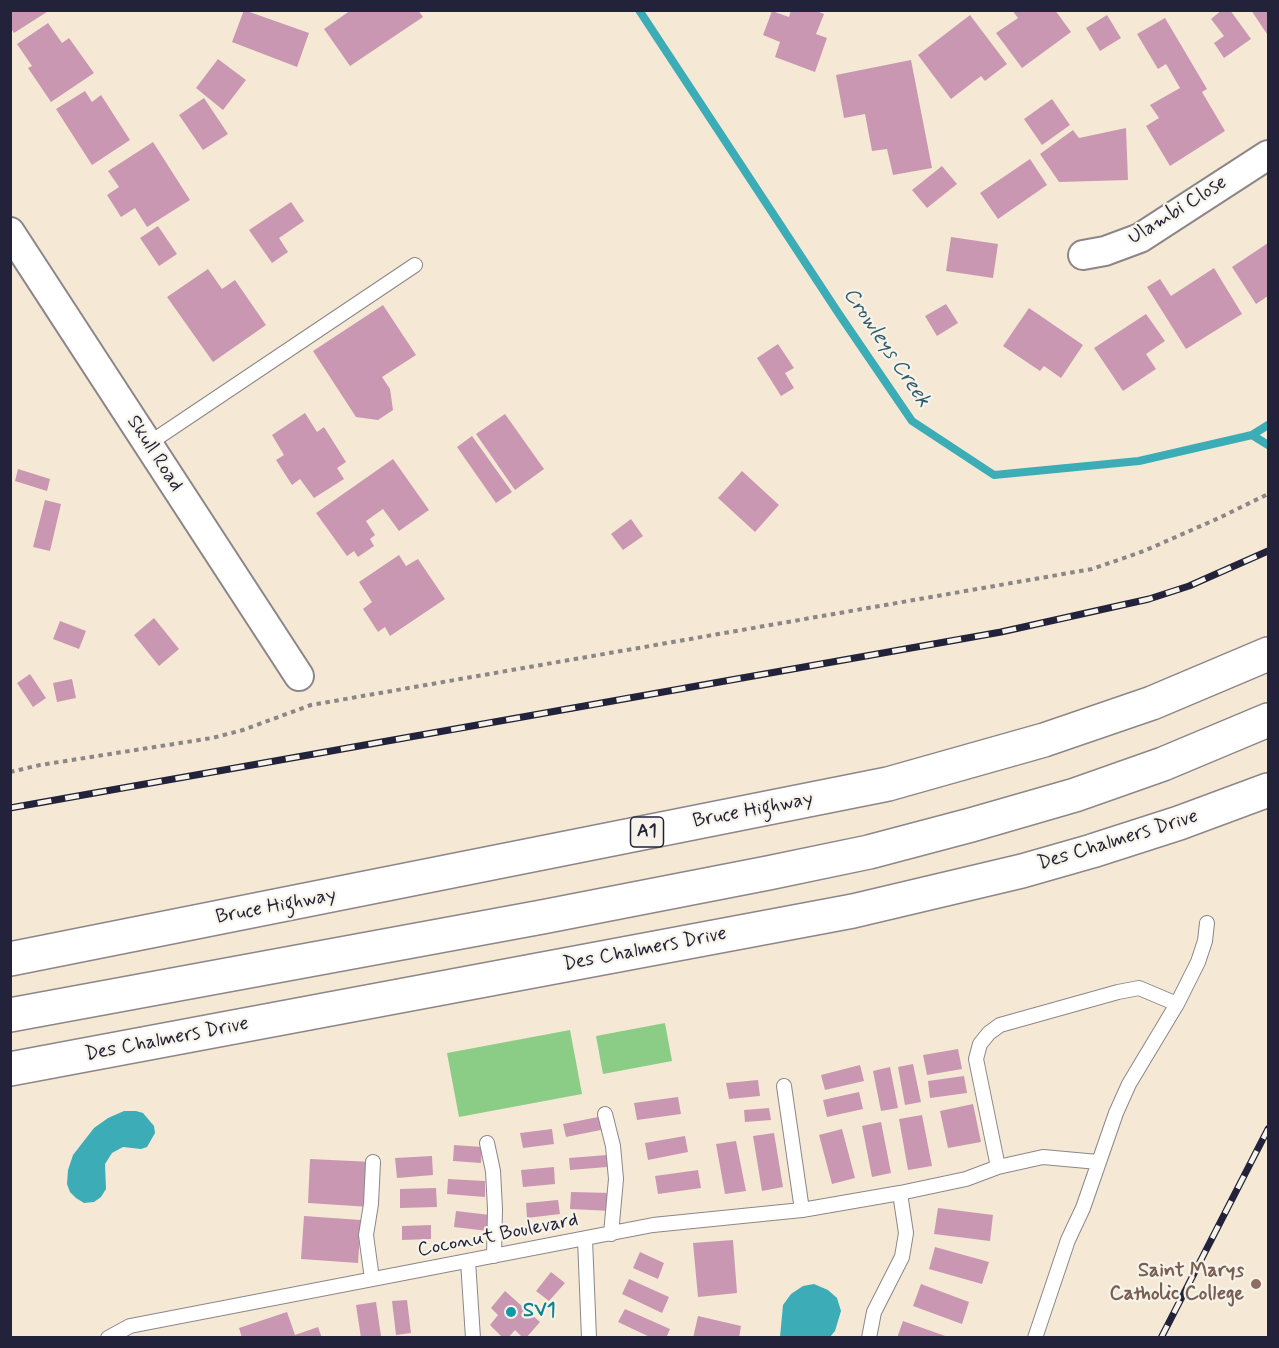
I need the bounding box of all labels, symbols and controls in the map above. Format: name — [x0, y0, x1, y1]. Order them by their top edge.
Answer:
street label: Ulambi Close — [1124, 171, 1232, 251]
water label: Crowleys Creek — [837, 283, 935, 413]
street label: Skull Road — [121, 411, 187, 497]
street label: Bruce Highway — [691, 788, 815, 834]
street label: Des Chalmers Drive — [1035, 805, 1201, 877]
road number: A1 — [630, 817, 664, 847]
street label: Bruce Highway — [214, 884, 338, 930]
street label: Des Chalmers Drive — [561, 922, 729, 978]
street label: Des Chalmers Drive — [83, 1012, 251, 1068]
street label: Coconut Boulevard — [416, 1209, 580, 1263]
place label: Saint Marys Catholic College — [1110, 1260, 1244, 1307]
marker: Saint Marys Catholic College — [1249, 1277, 1263, 1291]
place label: SV1 — [523, 1300, 556, 1324]
marker: SV1 — [504, 1305, 518, 1319]

